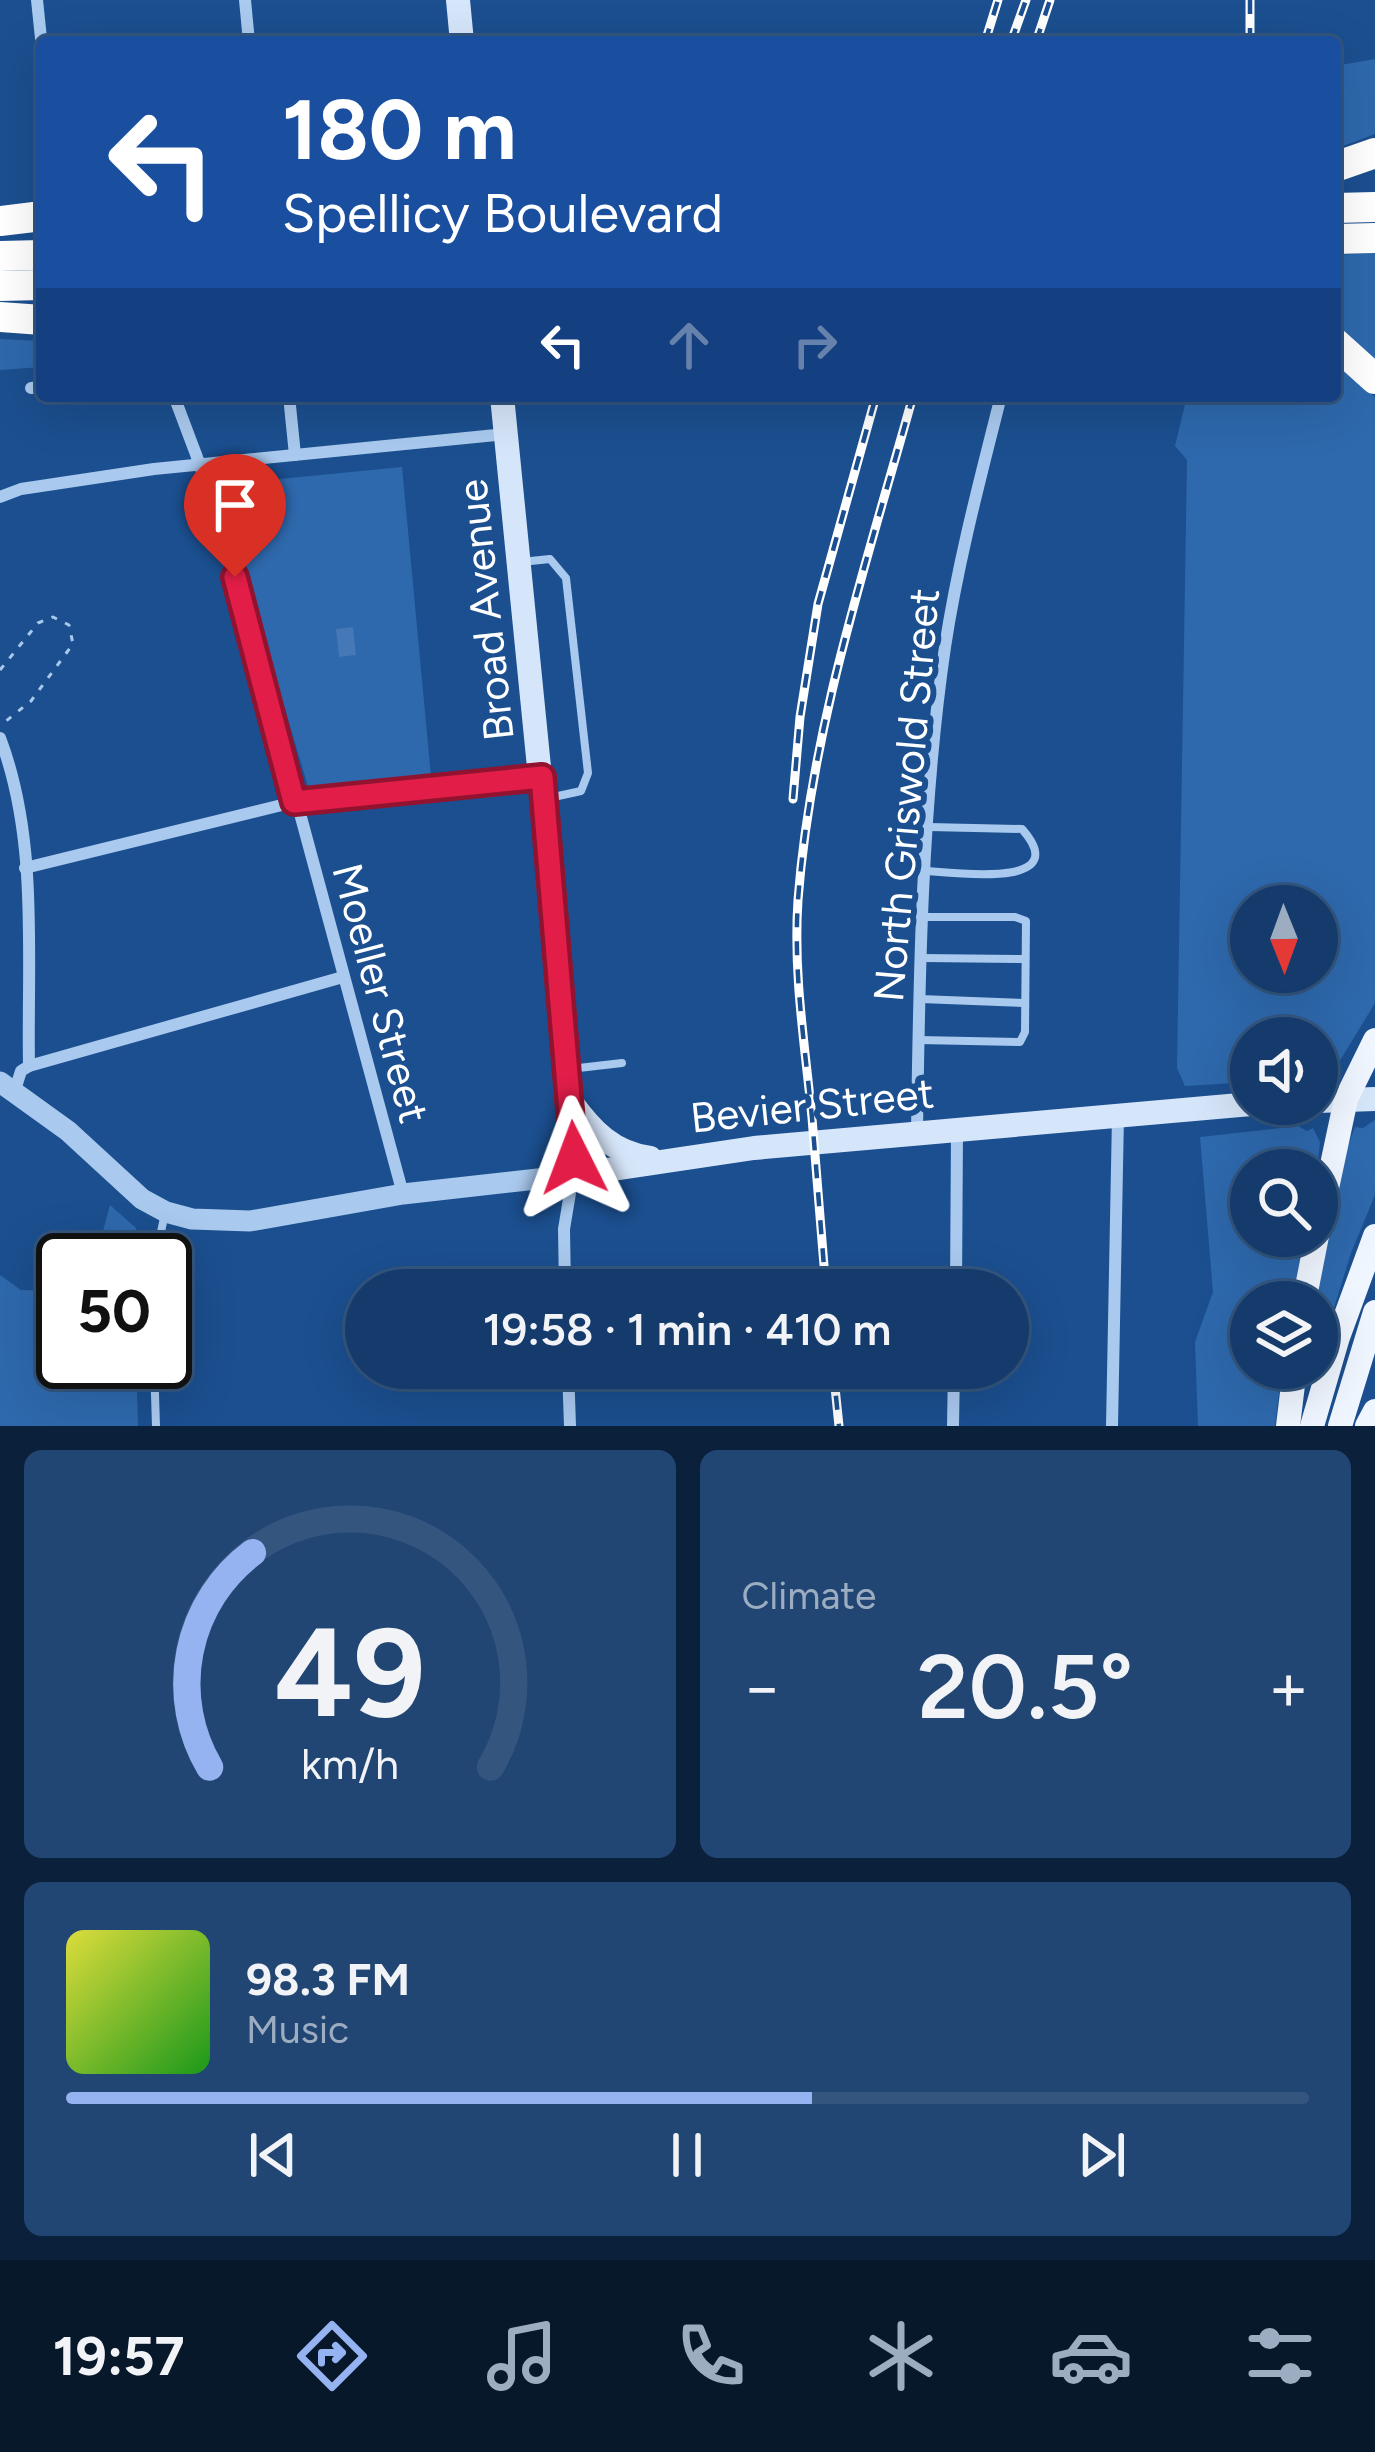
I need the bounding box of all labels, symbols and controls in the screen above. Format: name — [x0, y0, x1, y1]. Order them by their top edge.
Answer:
text: 180 m — [282, 79, 517, 180]
icon: left — [84, 84, 240, 240]
text: Spellicy Boulevard — [282, 181, 723, 246]
icon: left — [530, 312, 596, 378]
icon: ahead — [656, 312, 722, 378]
icon: right — [782, 312, 848, 378]
pin — [184, 454, 286, 577]
icon: arrive — [202, 472, 268, 538]
street label: Broad Avenue — [446, 477, 525, 743]
street label: North Griswold Street — [863, 586, 950, 1004]
street label: Moeller Street — [321, 858, 440, 1128]
north arrow — [1230, 885, 1338, 993]
map controls — [1230, 885, 1338, 1389]
button: sound — [1230, 1017, 1338, 1125]
street label: Bevier Street — [688, 1067, 936, 1144]
position arrow — [511, 1095, 637, 1221]
button: search — [1230, 1149, 1338, 1257]
speed limit sign: 50 — [36, 1233, 192, 1389]
button: layers — [1230, 1281, 1338, 1389]
text: 19:58 · 1 min · 410 m — [483, 1302, 891, 1356]
text: Climate — [742, 1572, 876, 1619]
text: 49 — [274, 1597, 425, 1747]
text: 20.5° — [917, 1632, 1133, 1741]
text: − — [742, 1647, 783, 1727]
text: + — [1268, 1647, 1309, 1727]
text: km/h — [301, 1738, 399, 1790]
text: 98.3 FM — [246, 1952, 410, 2006]
text: Music — [246, 2006, 349, 2053]
icon: previous — [240, 2122, 306, 2188]
icon: pause — [654, 2122, 720, 2188]
icon: next — [1069, 2122, 1135, 2188]
icon: directions — [290, 2314, 374, 2398]
icon: music — [480, 2314, 564, 2398]
icon: phone — [669, 2314, 753, 2398]
icon: climate — [859, 2314, 943, 2398]
icon: car — [1049, 2314, 1133, 2398]
icon: filters — [1238, 2314, 1322, 2398]
text: 19:57 — [53, 2324, 185, 2389]

